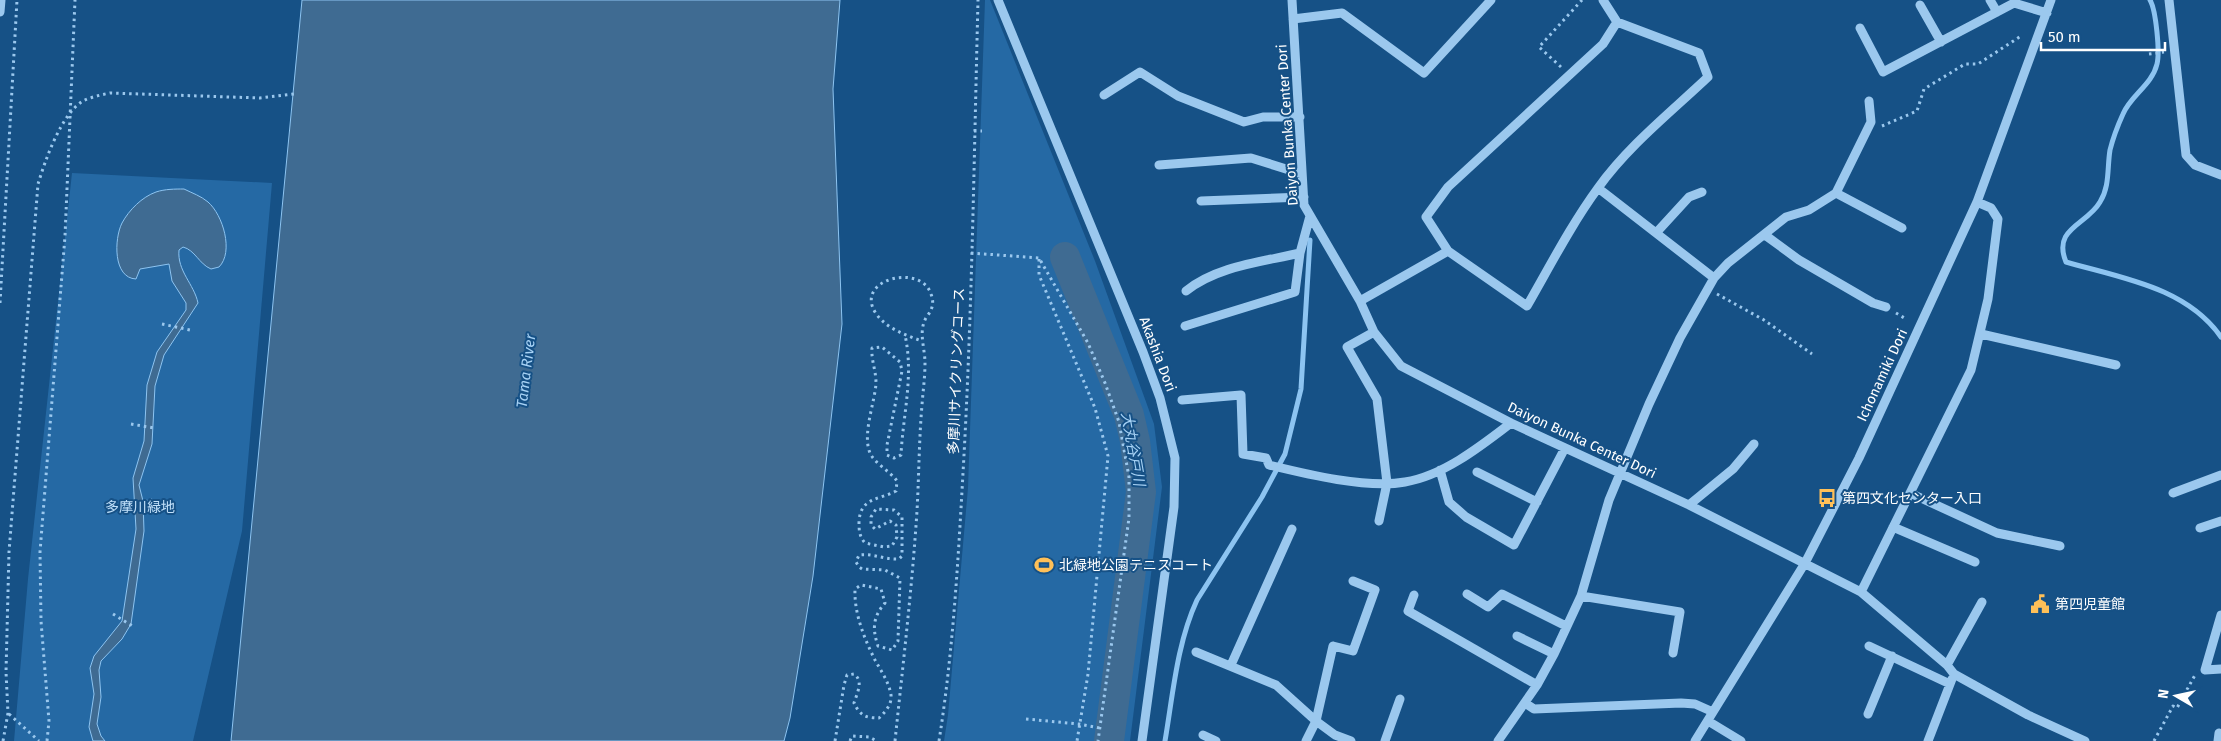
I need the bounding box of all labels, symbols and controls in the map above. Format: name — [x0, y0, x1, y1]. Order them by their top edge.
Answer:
scale bar — [2041, 20, 2165, 52]
text: 50 m — [2048, 28, 2081, 46]
street label: Daiyon Bunka Center Dori — [1273, 44, 1302, 206]
street label: 多摩川サイクリングコース — [945, 287, 968, 455]
street label: Akashia Dori — [1135, 314, 1180, 394]
street label: Ichonamiki Dori — [1854, 326, 1911, 424]
water label: Tama River — [513, 332, 540, 409]
street label: Daiyon Bunka Center Dori — [1505, 399, 1659, 482]
water label: 大丸谷戸川 — [1118, 410, 1149, 489]
bus stop icon: 第四文化センター入口 — [1816, 487, 1838, 509]
place label: 第四文化センター入口 — [1842, 490, 1982, 507]
park label: 多摩川緑地 — [105, 499, 175, 516]
sports icon: 北緑地公園テニスコート — [1033, 554, 1055, 576]
place label: 北緑地公園テニスコート — [1059, 557, 1213, 574]
public building icon: 第四児童館 — [2029, 593, 2051, 615]
place label: 第四児童館 — [2055, 596, 2125, 613]
north arrow — [2151, 671, 2201, 721]
text: N — [2155, 688, 2173, 700]

